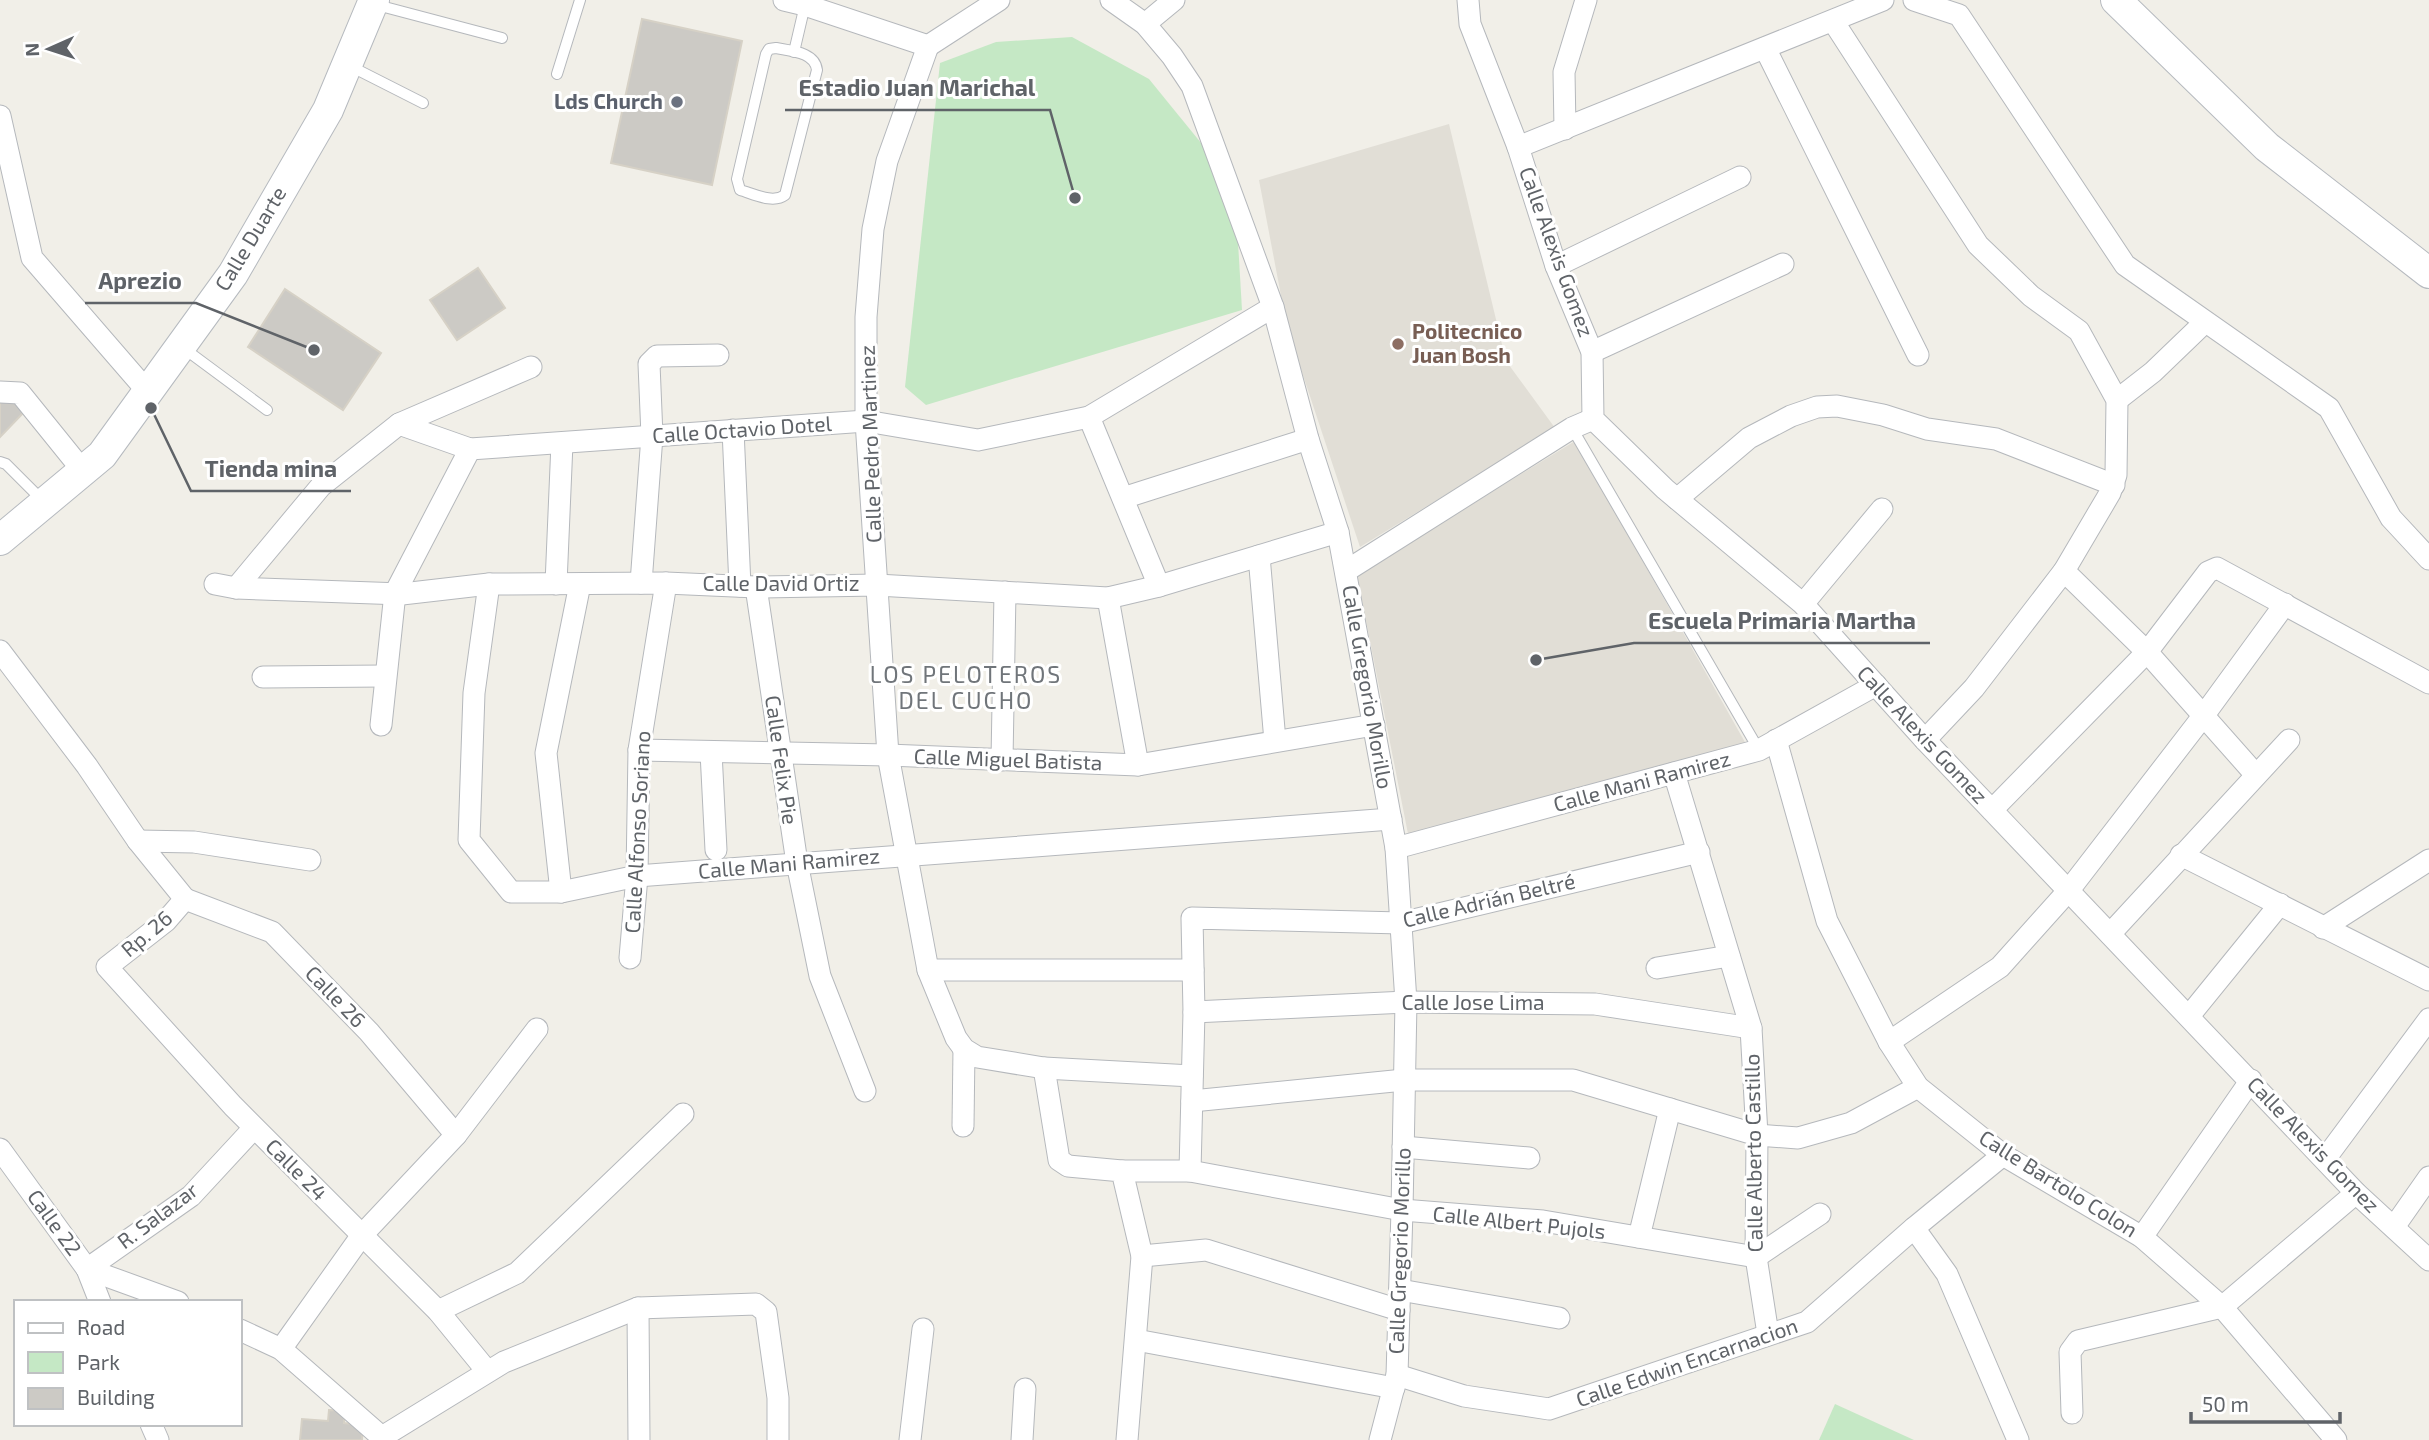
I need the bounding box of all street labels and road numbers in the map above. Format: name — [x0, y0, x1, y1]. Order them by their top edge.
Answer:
street label: Calle Alexis Gomez — [1515, 163, 1600, 340]
street label: Calle Duarte — [209, 182, 291, 295]
street label: Calle Pedro Martinez — [854, 345, 885, 543]
street label: Calle Octavio Dotel — [651, 410, 833, 447]
street label: Calle David Ortiz — [703, 570, 859, 595]
street label: Calle Gregorio Morillo — [1338, 583, 1399, 791]
street label: Calle Alexis Gomez — [1853, 660, 1993, 808]
street label: Calle Felix Pie — [761, 694, 804, 826]
street label: Calle Alfonso Soriano — [619, 730, 654, 934]
street label: Calle Miguel Batista — [913, 743, 1103, 774]
street label: Calle Mani Ramirez — [1550, 745, 1733, 816]
street label: Calle Mani Ramirez — [697, 842, 881, 883]
street label: Calle Adrián Beltré — [1400, 868, 1577, 932]
street label: Rp. 26 — [116, 904, 176, 961]
street label: Calle 26 — [301, 960, 371, 1032]
street label: Calle Jose Lima — [1401, 989, 1545, 1014]
street label: Calle Alberto Castillo — [1738, 1053, 1767, 1253]
street label: Calle Alexis Gomez — [2243, 1071, 2385, 1217]
street label: Calle Bartolo Colon — [1975, 1124, 2143, 1242]
street label: Calle 24 — [261, 1133, 333, 1205]
street label: Calle Gregorio Morillo — [1382, 1147, 1415, 1355]
street label: R. Salazar — [112, 1176, 203, 1253]
street label: Calle 22 — [23, 1184, 88, 1260]
street label: Calle Albert Pujols — [1431, 1200, 1607, 1244]
street label: Calle Edwin Encarnacion — [1572, 1312, 1801, 1411]

